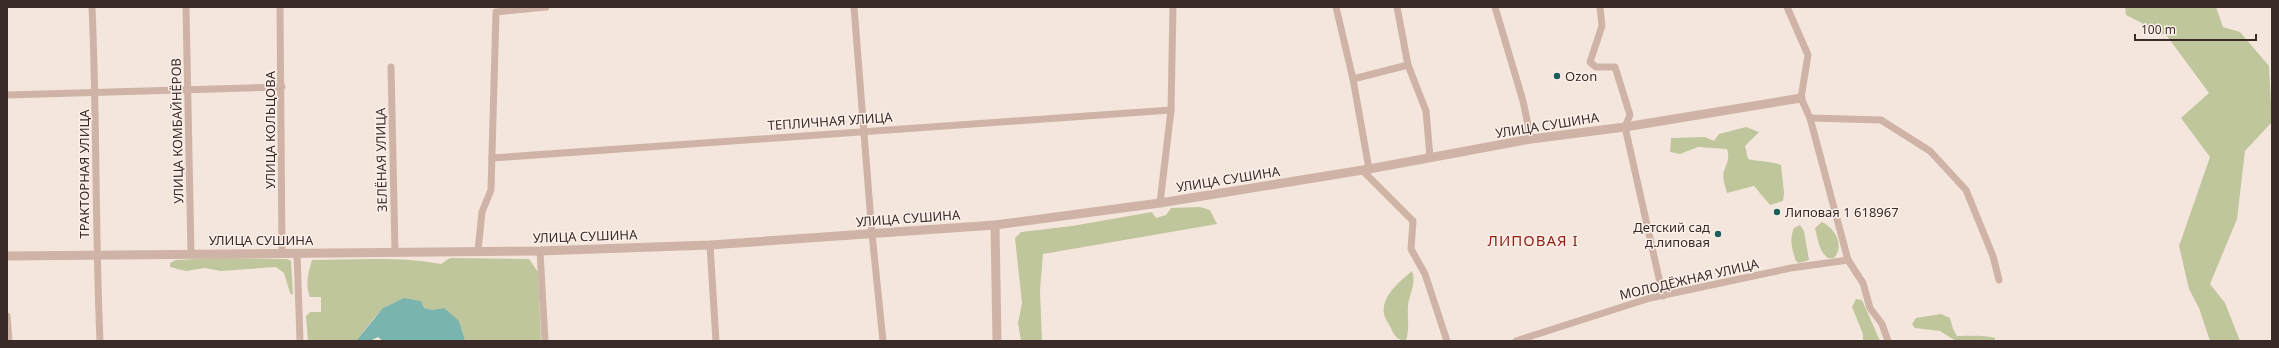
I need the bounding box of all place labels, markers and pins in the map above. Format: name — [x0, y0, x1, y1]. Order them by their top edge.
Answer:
place label: Ozon — [1565, 67, 1597, 85]
marker: Ozon — [1552, 71, 1562, 81]
place label: Липовая 1 618967 — [1785, 203, 1899, 221]
marker: Липовая 1 618967 — [1772, 207, 1782, 217]
place label: Детский сад д.липовая — [1633, 218, 1710, 251]
marker: Детский сад д.липовая — [1713, 229, 1723, 239]

